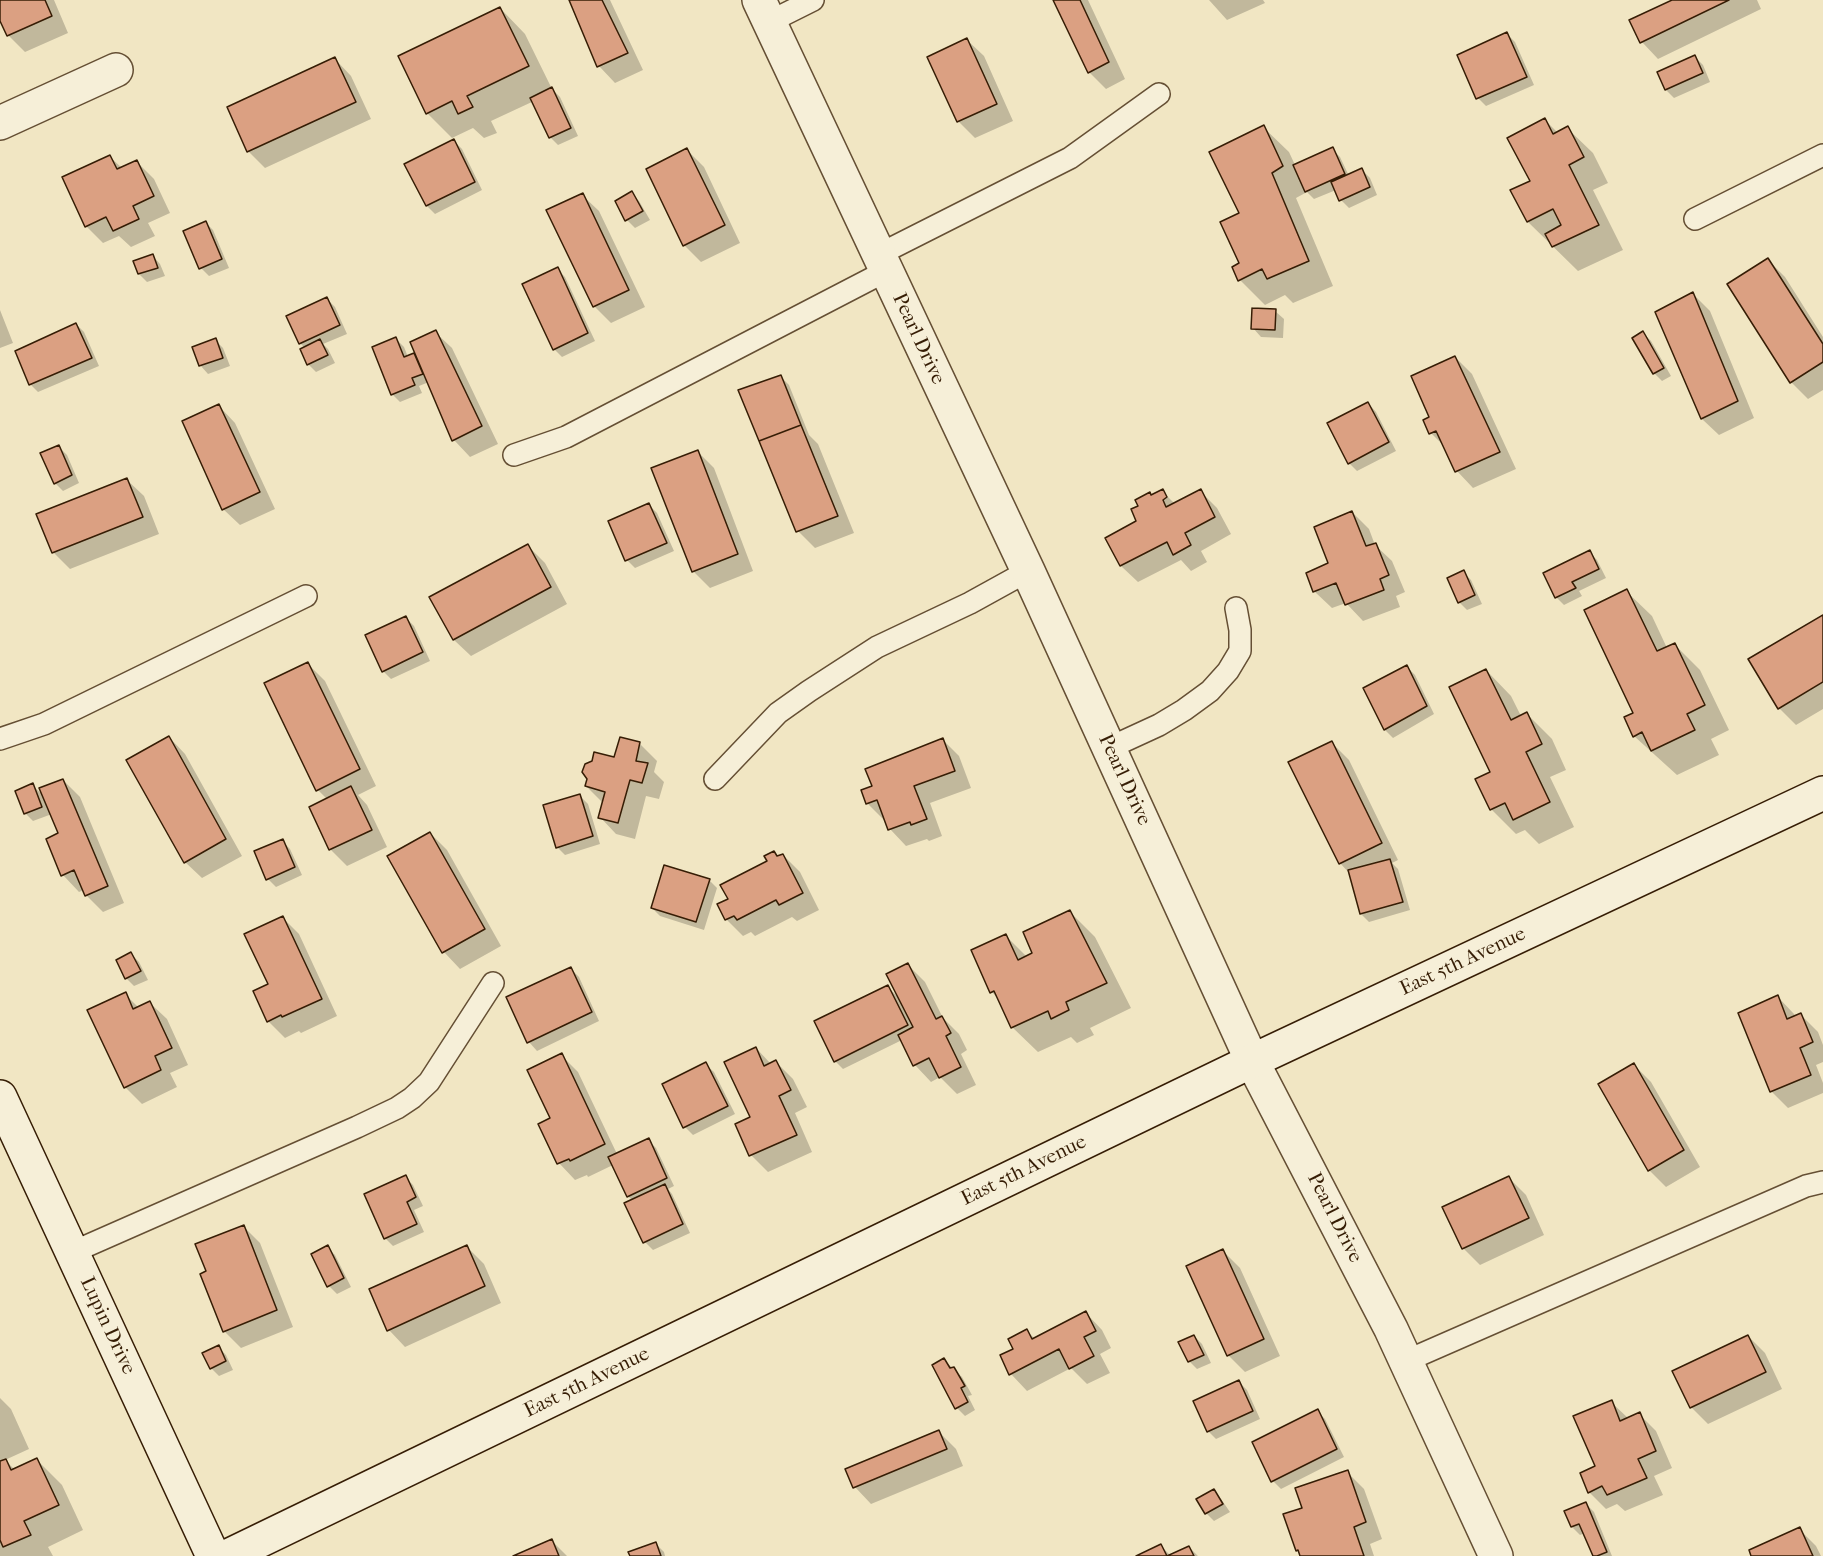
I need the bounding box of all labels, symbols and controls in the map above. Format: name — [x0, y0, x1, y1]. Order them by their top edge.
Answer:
street label: Pearl Drive — [886, 290, 950, 388]
street label: Pearl Drive — [1092, 731, 1156, 829]
street label: East 5th Avenue — [1396, 922, 1530, 1002]
street label: East 5th Avenue — [958, 1130, 1090, 1212]
street label: Pearl Drive — [1301, 1169, 1367, 1267]
street label: Lupin Drive — [74, 1273, 140, 1379]
street label: East 5th Avenue — [521, 1342, 653, 1424]

